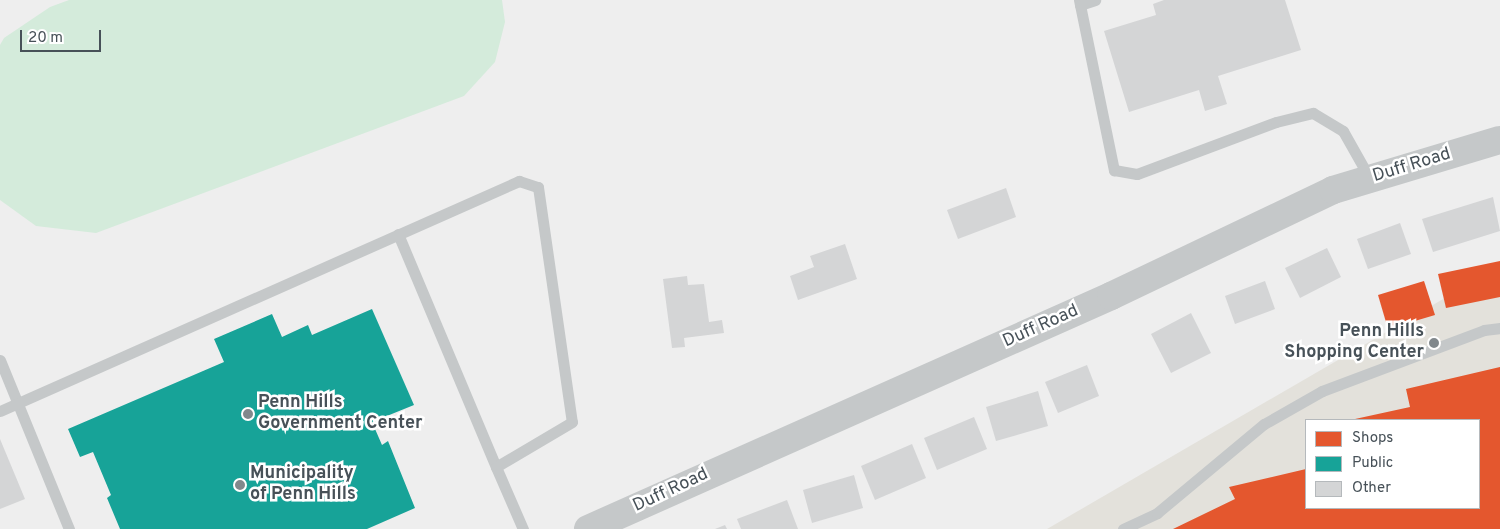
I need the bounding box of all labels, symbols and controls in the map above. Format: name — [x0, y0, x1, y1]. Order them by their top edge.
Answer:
scale bar — [22, 20, 104, 52]
text: 20 m — [28, 29, 63, 48]
street label: Duff Road — [1370, 144, 1454, 188]
street label: Duff Road — [1000, 301, 1082, 353]
place label: Penn Hills Shopping Center — [1284, 322, 1424, 364]
marker: Penn Hills Shopping Center — [1428, 337, 1440, 349]
place label: Penn Hills Government Center — [258, 393, 423, 436]
marker: Penn Hills Government Center — [242, 408, 254, 420]
legend — [1305, 419, 1480, 509]
text: Shops — [1352, 429, 1393, 448]
text: Public — [1352, 454, 1393, 473]
place label: Municipality of Penn Hills — [250, 464, 356, 506]
street label: Duff Road — [630, 464, 712, 518]
marker: Municipality of Penn Hills — [234, 479, 246, 491]
text: Other — [1352, 479, 1391, 498]

